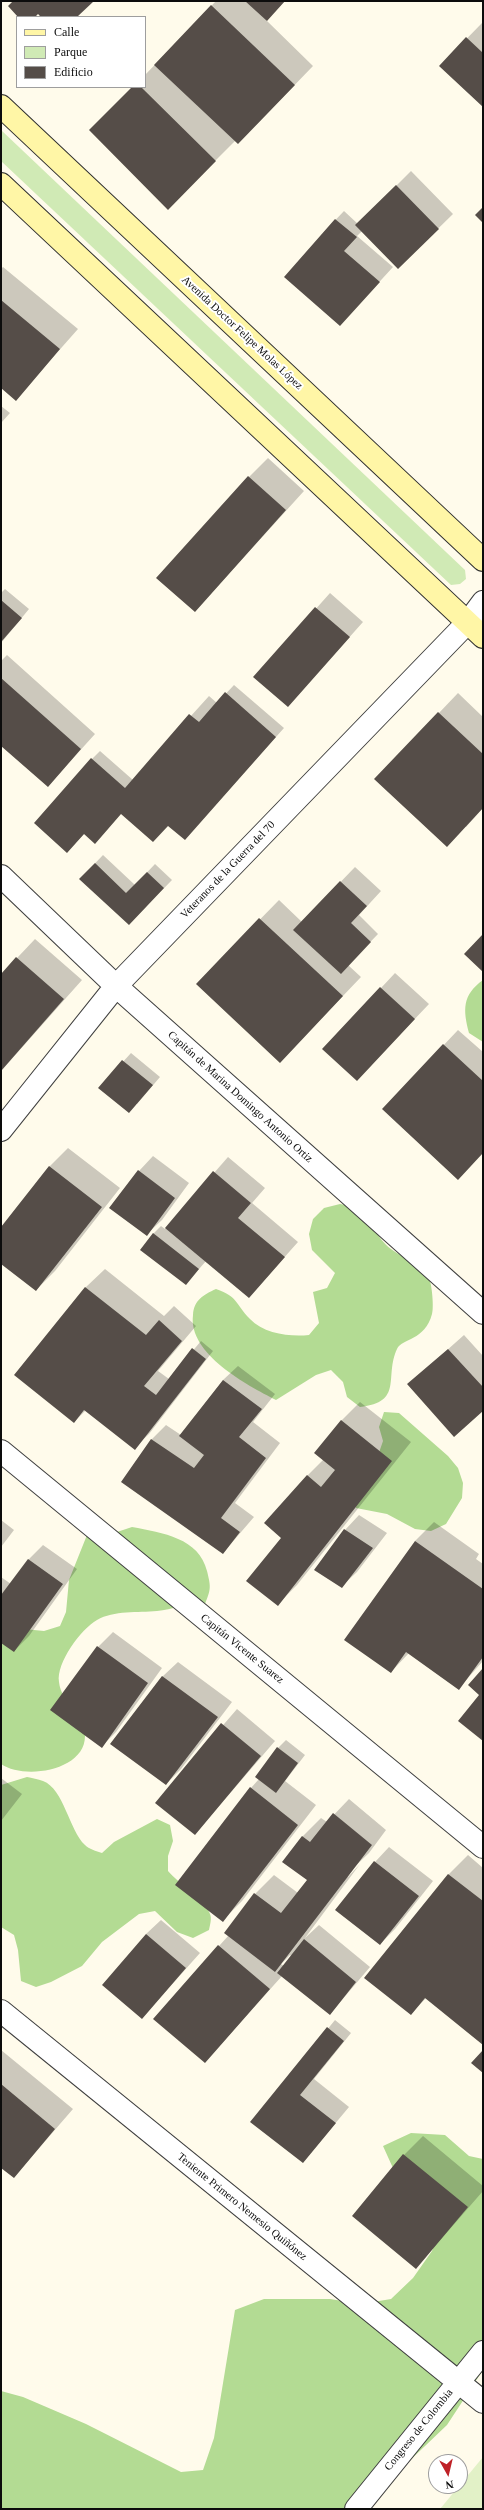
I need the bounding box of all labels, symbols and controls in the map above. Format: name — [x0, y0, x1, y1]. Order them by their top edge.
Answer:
legend — [16, 16, 146, 88]
text: Calle — [54, 25, 79, 39]
text: Parque — [54, 45, 87, 59]
text: Edificio — [54, 65, 93, 79]
street label: Avenida Doctor Felipe Molas López — [179, 273, 305, 393]
street label: Veteranos de la Guerra del 70 — [178, 819, 278, 921]
street label: Capitán de Marina Domingo Antonio Ortiz — [165, 1028, 315, 1166]
street label: Capitán Vicente Suarez — [198, 1611, 286, 1687]
street label: Teniente Primero Nemesio Quiñónez — [174, 2150, 310, 2264]
street label: Congreso de Colombia — [382, 2386, 456, 2474]
north arrow — [428, 2454, 468, 2494]
text: N — [445, 2478, 454, 2491]

